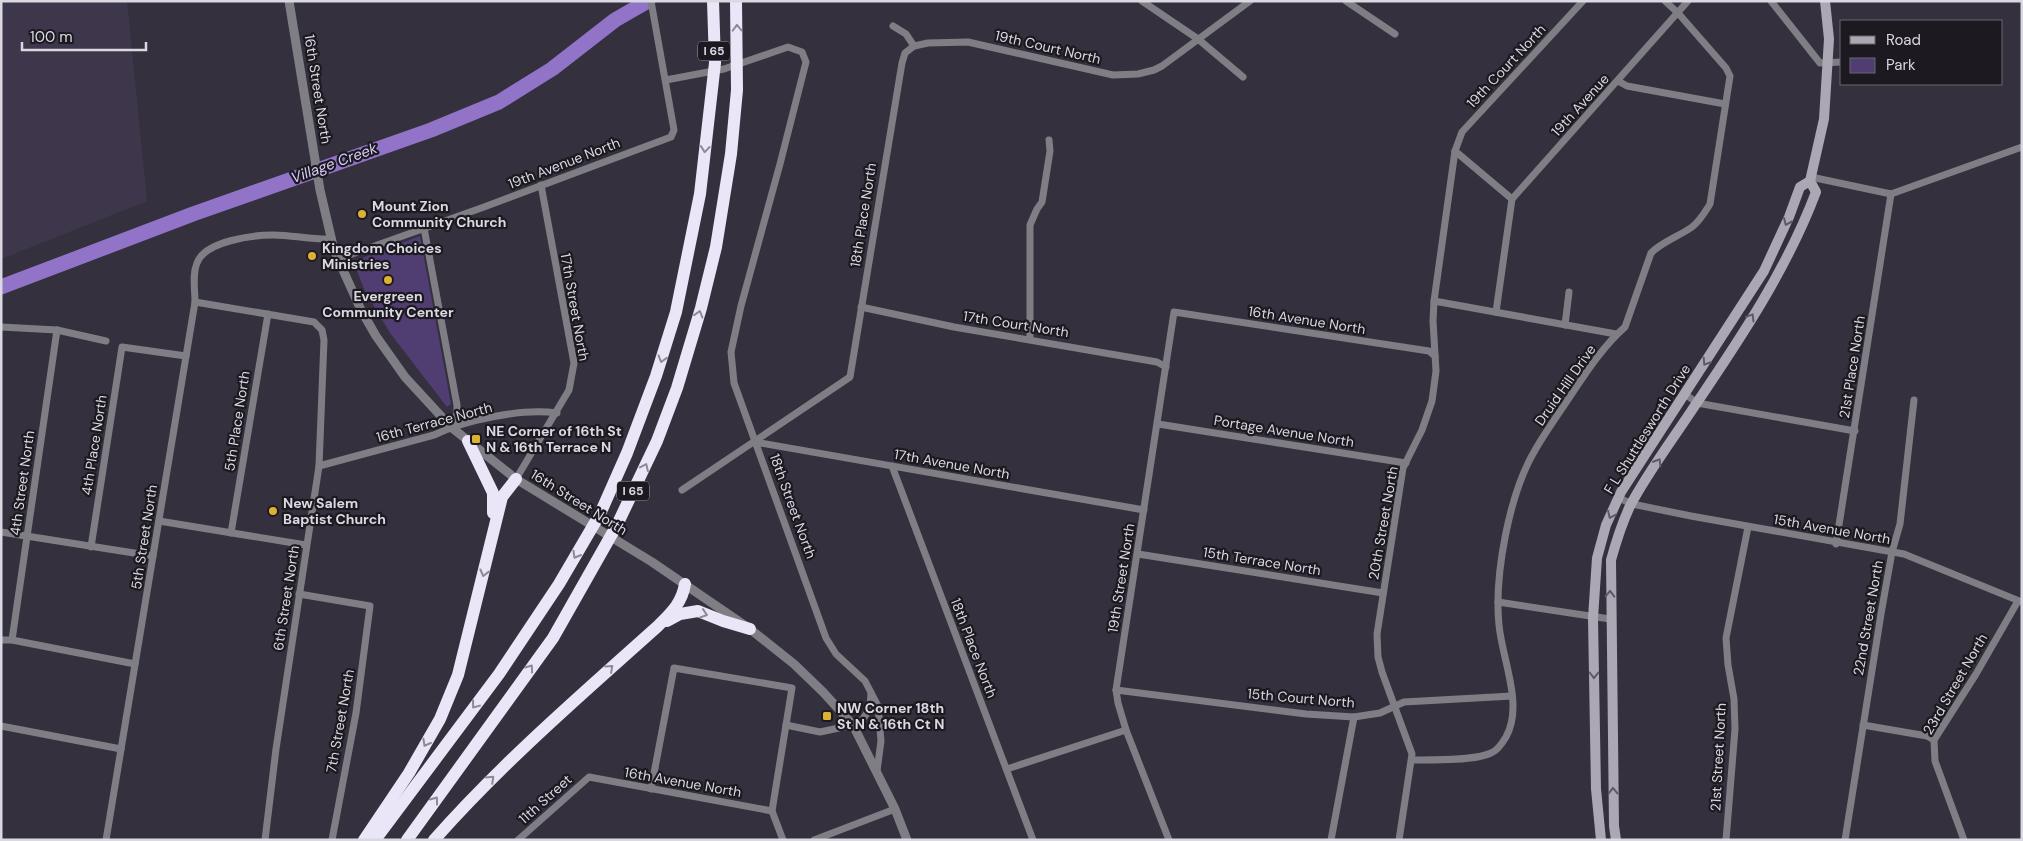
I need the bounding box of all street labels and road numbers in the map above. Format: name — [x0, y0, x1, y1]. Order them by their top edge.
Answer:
street label: 19th Court North — [1463, 20, 1549, 112]
street label: 19th Court North — [993, 26, 1103, 68]
street label: 16th Street North — [300, 33, 336, 145]
road number: I 65 — [698, 41, 730, 60]
street label: 19th Avenue — [1547, 70, 1613, 140]
street label: 19th Avenue North — [505, 133, 623, 193]
street label: 18th Place North — [846, 162, 880, 268]
street label: 17th Street North — [557, 252, 593, 362]
street label: 16th Avenue North — [1247, 302, 1367, 338]
street label: 17th Court North — [962, 307, 1070, 341]
street label: 21st Place North — [1835, 314, 1869, 420]
street label: Druid Hill Drive — [1530, 341, 1600, 429]
street label: F L Shuttlesworth Drive — [1600, 361, 1694, 497]
street label: 5th Place North — [220, 370, 254, 472]
street label: 4th Place North — [77, 394, 111, 496]
street label: 16th Terrace North — [374, 398, 494, 446]
street label: Portage Avenue North — [1213, 411, 1355, 451]
street label: 4th Street North — [6, 429, 38, 537]
street label: 17th Avenue North — [893, 445, 1011, 483]
street label: 18th Street North — [766, 451, 820, 561]
street label: 16th Street North — [527, 465, 631, 539]
street label: 20th Street North — [1364, 465, 1402, 581]
road number: I 65 — [617, 482, 649, 501]
street label: 5th Street North — [127, 483, 161, 591]
street label: 15th Avenue North — [1772, 510, 1892, 548]
street label: 19th Street North — [1103, 522, 1139, 634]
street label: 15th Terrace North — [1202, 543, 1322, 579]
street label: 6th Street North — [269, 544, 303, 652]
street label: 22nd Street North — [1849, 559, 1887, 677]
street label: 18th Place North — [947, 596, 1001, 700]
street label: 23rd Street North — [1919, 630, 1991, 738]
street label: 7th Street North — [322, 668, 358, 774]
street label: 15th Court North — [1247, 684, 1355, 712]
street label: 21st Street North — [1706, 702, 1730, 812]
street label: 16th Avenue North — [623, 763, 743, 801]
street label: 11th Street — [515, 770, 575, 828]

